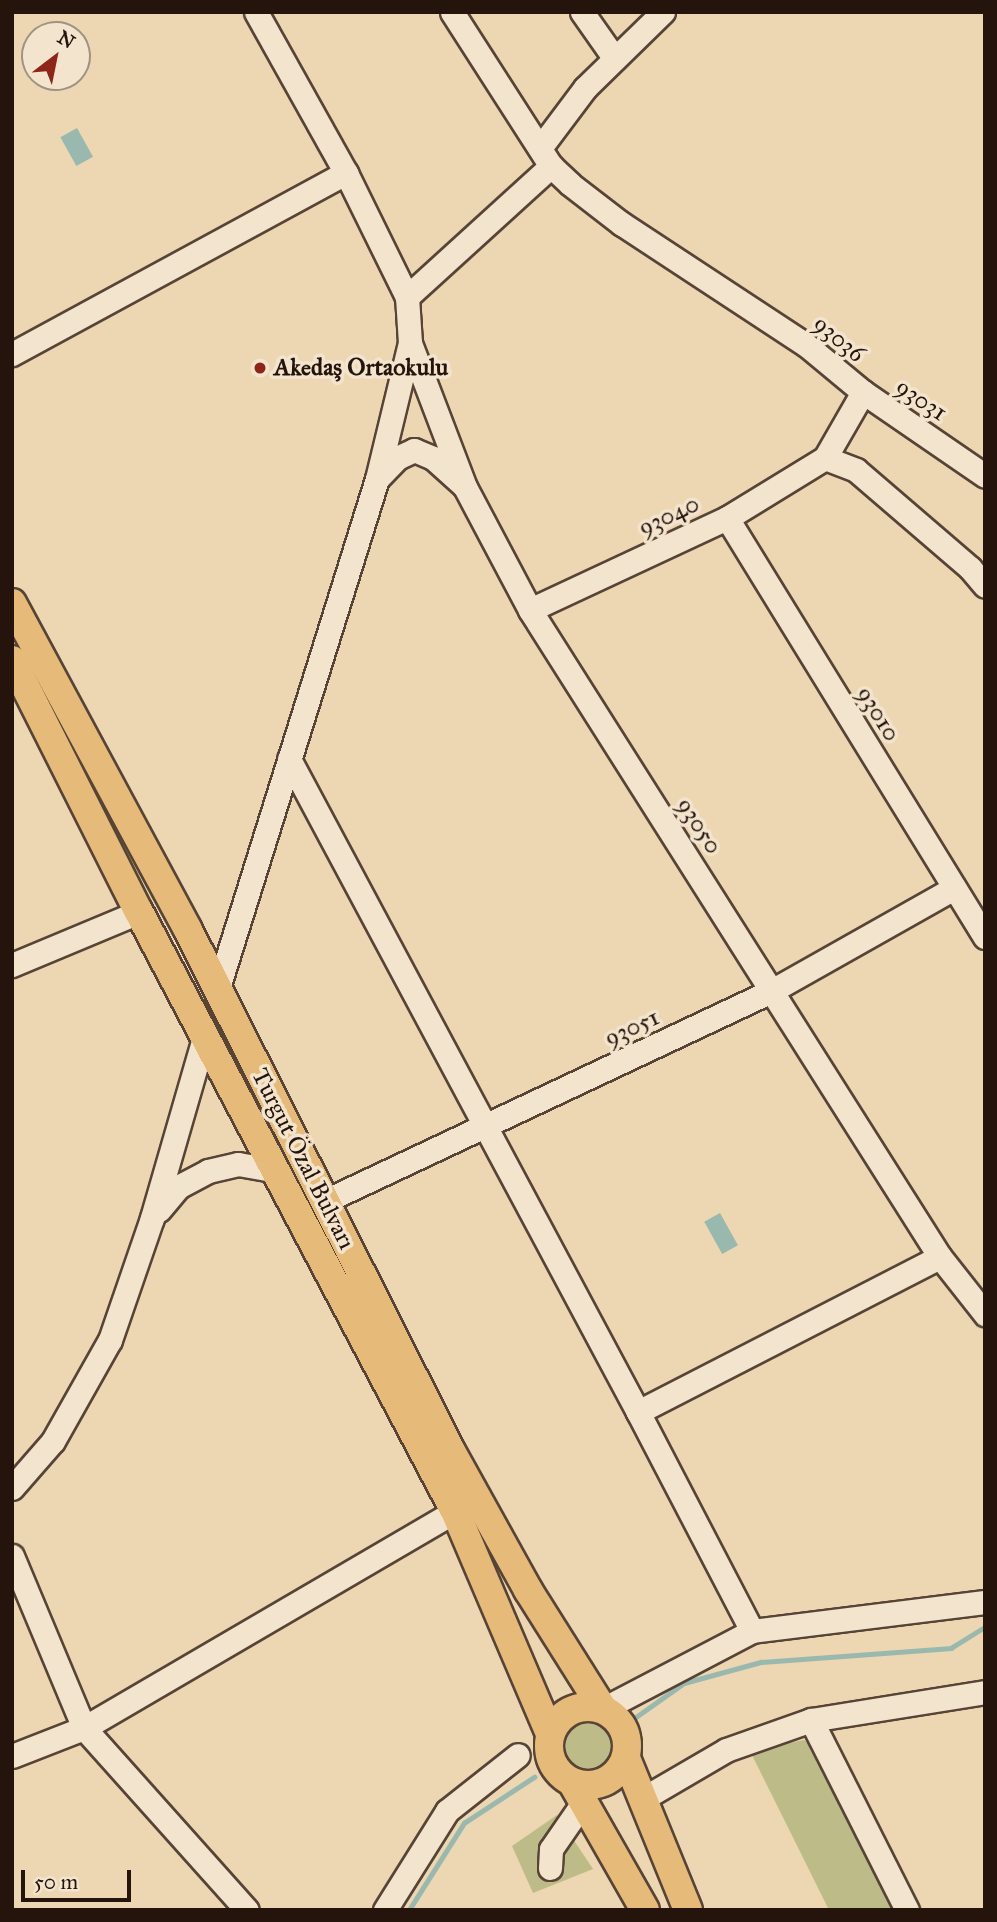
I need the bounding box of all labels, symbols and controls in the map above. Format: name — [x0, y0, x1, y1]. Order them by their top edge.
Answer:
north arrow — [21, 21, 91, 91]
text: N — [53, 25, 79, 53]
street label: 93036 — [807, 309, 871, 369]
place label: Akedaş Ortaokulu — [274, 354, 448, 382]
marker: Akedaş Ortaokulu — [252, 360, 268, 376]
street label: 93031 — [890, 373, 952, 427]
street label: 93040 — [634, 489, 704, 543]
street label: 93010 — [850, 681, 906, 747]
street label: 93050 — [670, 792, 728, 860]
street label: 93051 — [600, 1003, 664, 1053]
street label: Turgut Özal Bulvarı — [245, 1064, 361, 1254]
scale bar — [24, 1856, 135, 1900]
text: 50 m — [34, 1869, 78, 1895]

